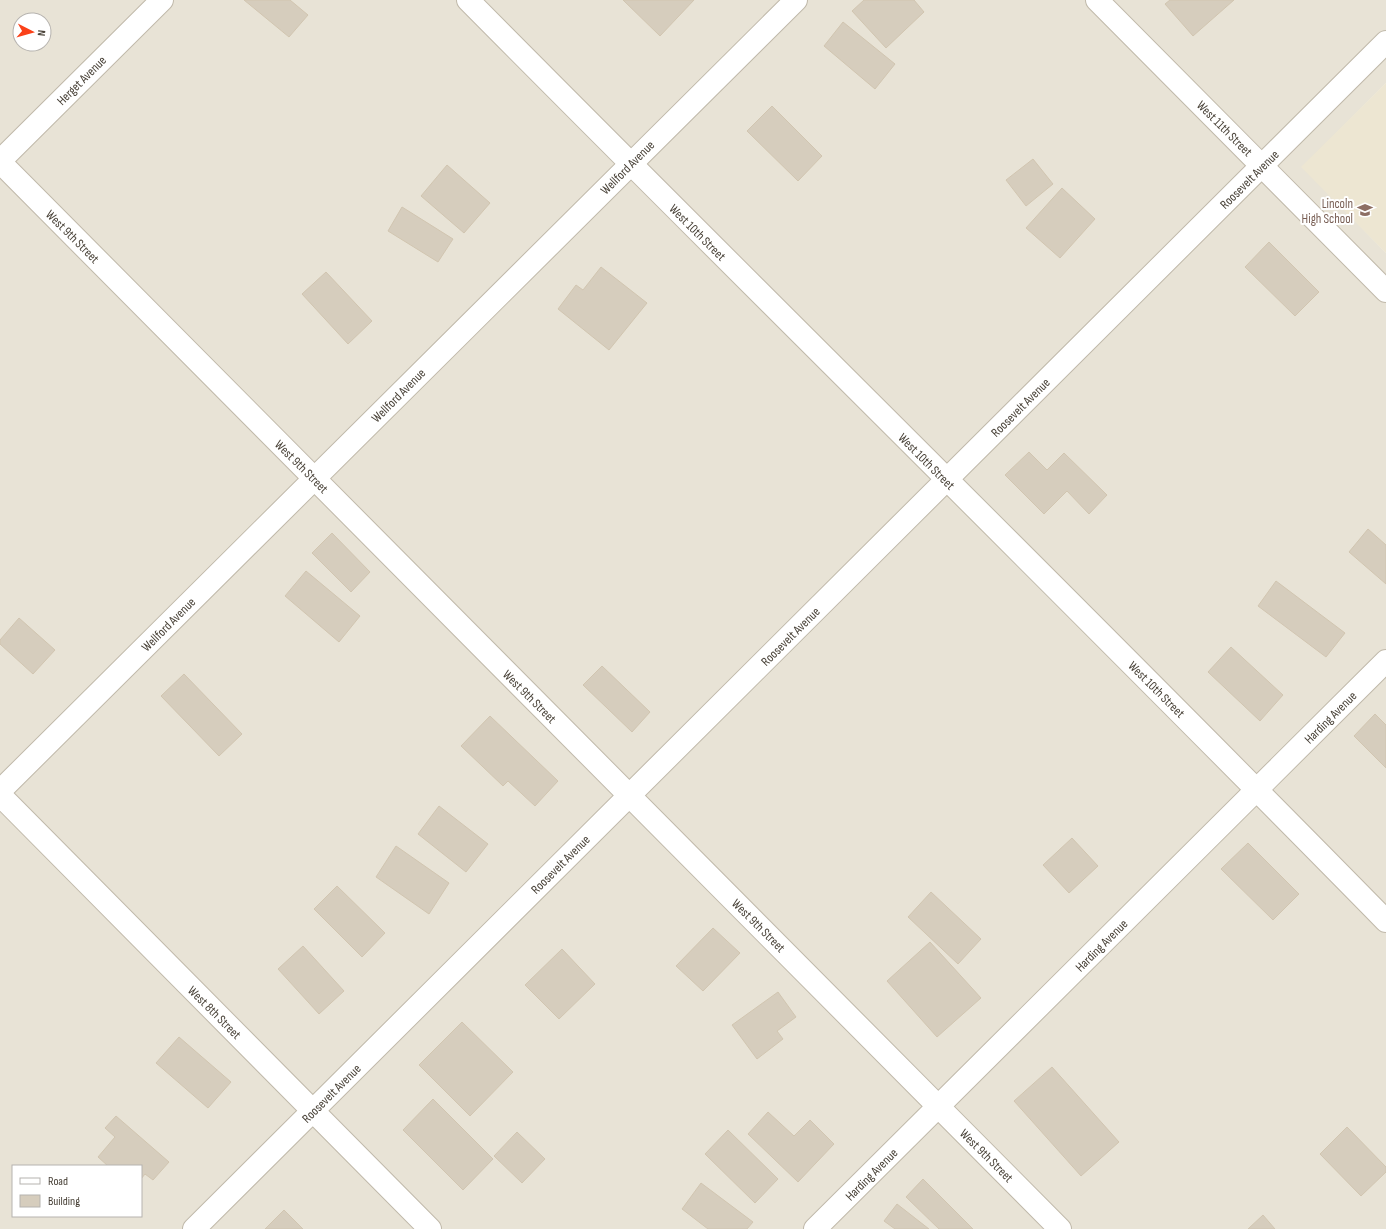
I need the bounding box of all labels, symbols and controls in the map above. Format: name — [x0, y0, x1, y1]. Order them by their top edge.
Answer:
north arrow — [12, 12, 52, 52]
text: N — [35, 29, 48, 37]
street label: Herget Avenue — [54, 53, 110, 109]
street label: West 11th Street — [1193, 98, 1256, 160]
street label: Wellford Avenue — [597, 137, 658, 198]
street label: Roosevelt Avenue — [1217, 147, 1283, 213]
place label: Lincoln High School — [1302, 196, 1353, 227]
street label: West 10th Street — [666, 201, 729, 264]
school or university icon: Lincoln High School — [1356, 201, 1374, 219]
street label: West 9th Street — [42, 207, 102, 267]
street label: Wellford Avenue — [368, 365, 429, 426]
street label: Roosevelt Avenue — [988, 375, 1054, 441]
street label: West 10th Street — [895, 430, 958, 493]
street label: West 9th Street — [271, 437, 331, 497]
street label: Wellford Avenue — [138, 594, 199, 655]
street label: Roosevelt Avenue — [758, 604, 824, 670]
street label: West 10th Street — [1125, 658, 1188, 721]
street label: West 9th Street — [499, 667, 559, 727]
street label: Harding Avenue — [1301, 688, 1360, 747]
street label: Roosevelt Avenue — [528, 832, 594, 898]
street label: West 9th Street — [728, 896, 788, 956]
street label: Harding Avenue — [1072, 916, 1131, 975]
street label: West 8th Street — [184, 983, 244, 1043]
street label: Roosevelt Avenue — [299, 1061, 365, 1127]
street label: West 9th Street — [956, 1126, 1016, 1186]
street label: Harding Avenue — [842, 1145, 901, 1204]
legend — [12, 1165, 142, 1217]
text: Road — [48, 1174, 68, 1189]
text: Building — [48, 1194, 80, 1209]

